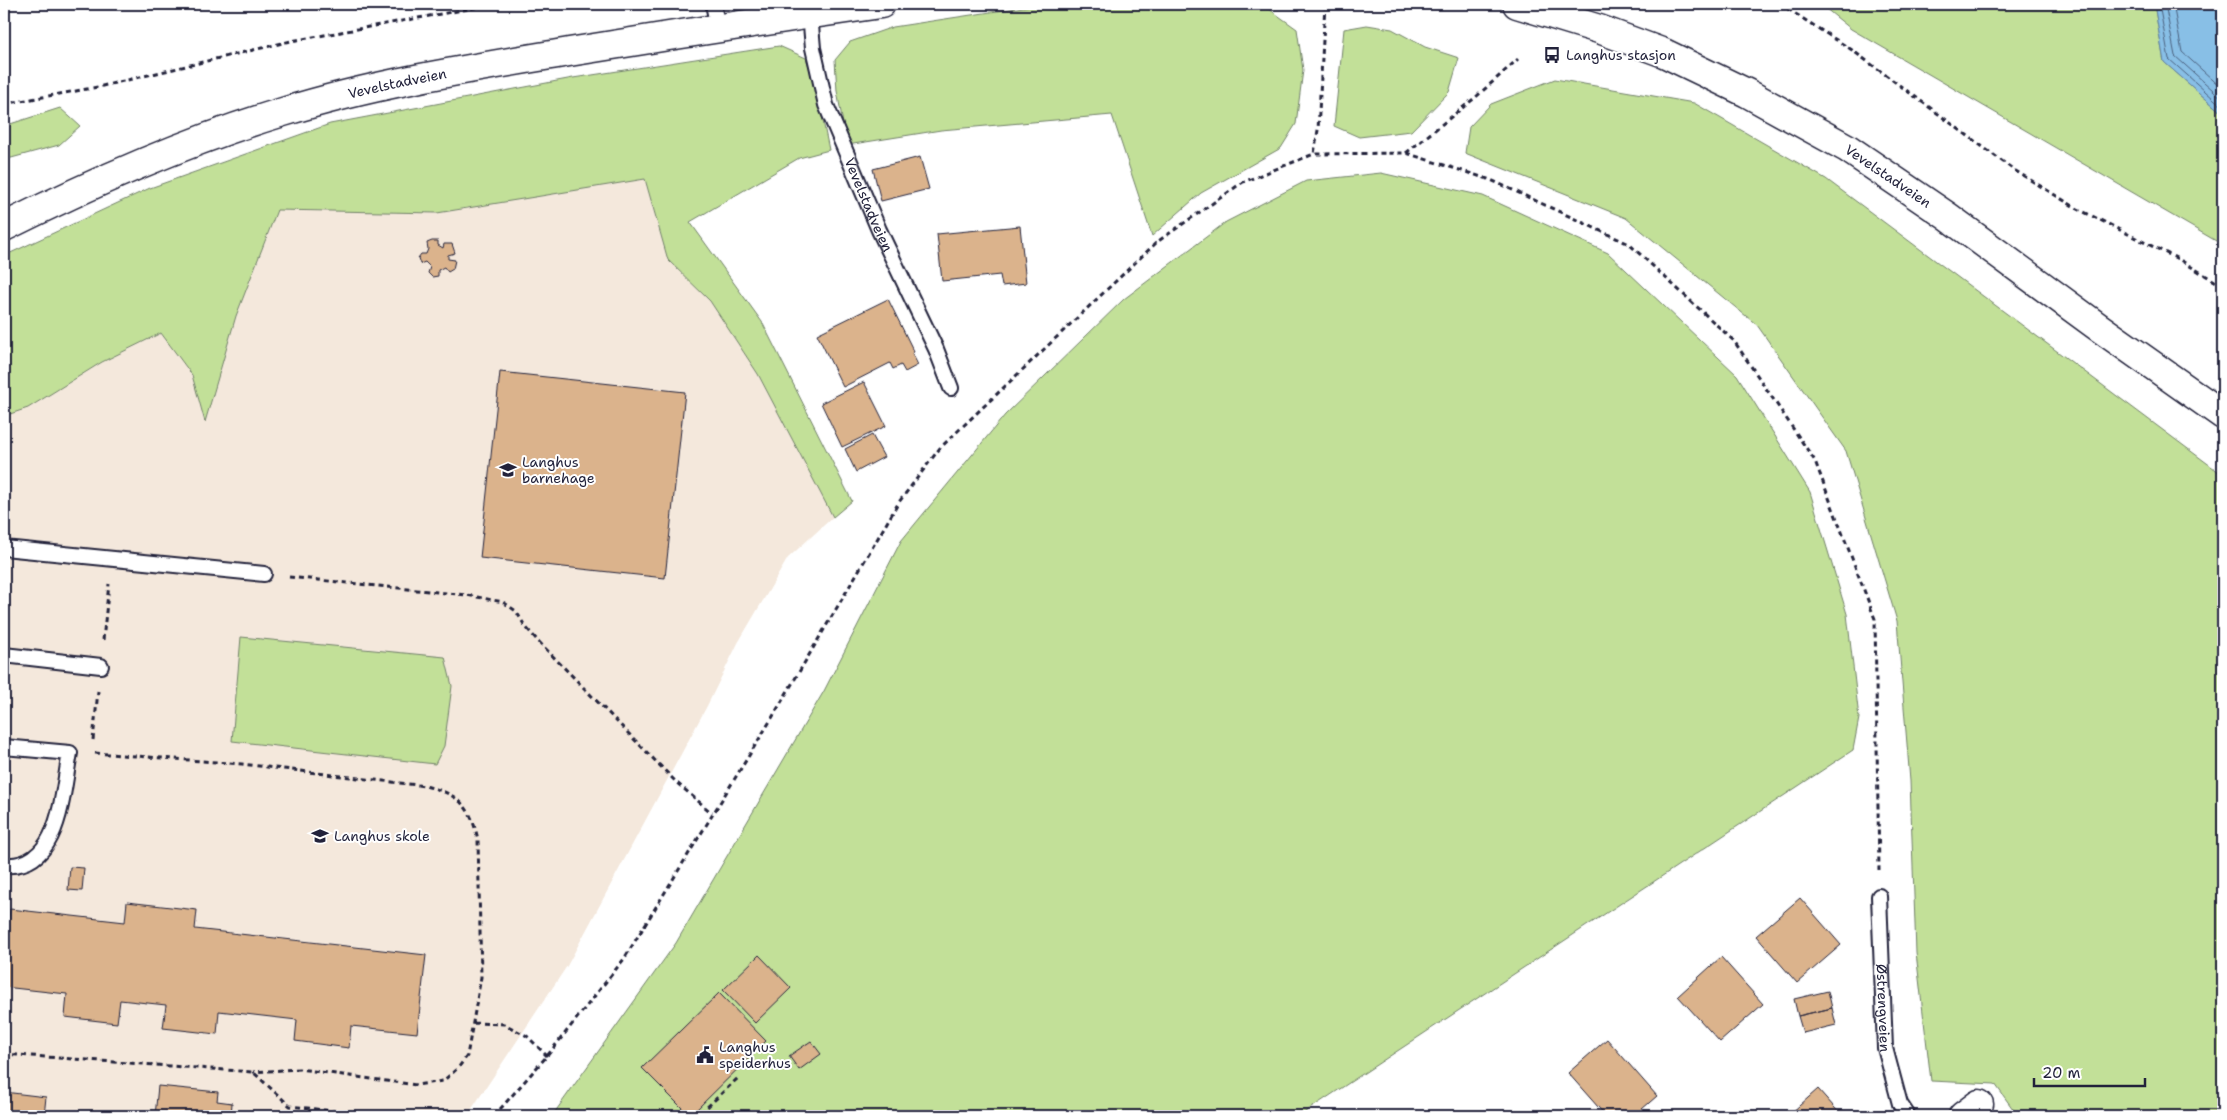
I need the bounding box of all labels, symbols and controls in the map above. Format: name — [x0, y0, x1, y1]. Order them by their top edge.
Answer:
bus stop icon: Langhus stasjon — [1542, 45, 1562, 65]
place label: Langhus stasjon — [1566, 46, 1676, 64]
street label: Vevelstadveien — [346, 64, 448, 103]
street label: Vevelstadveien — [1842, 140, 1935, 212]
street label: Vevelstadveien — [840, 155, 897, 255]
place label: Langhus barnehage — [522, 453, 595, 487]
school or university icon: Langhus barnehage — [498, 460, 518, 480]
school or university icon: Langhus skole — [310, 826, 330, 846]
place label: Langhus skole — [334, 827, 430, 845]
street label: Østrengveien — [1873, 963, 1894, 1053]
place label: Langhus speiderhus — [719, 1038, 791, 1072]
public building icon: Langhus speiderhus — [695, 1045, 715, 1065]
scale bar — [2034, 1055, 2146, 1087]
text: 20 m — [2042, 1063, 2081, 1083]

